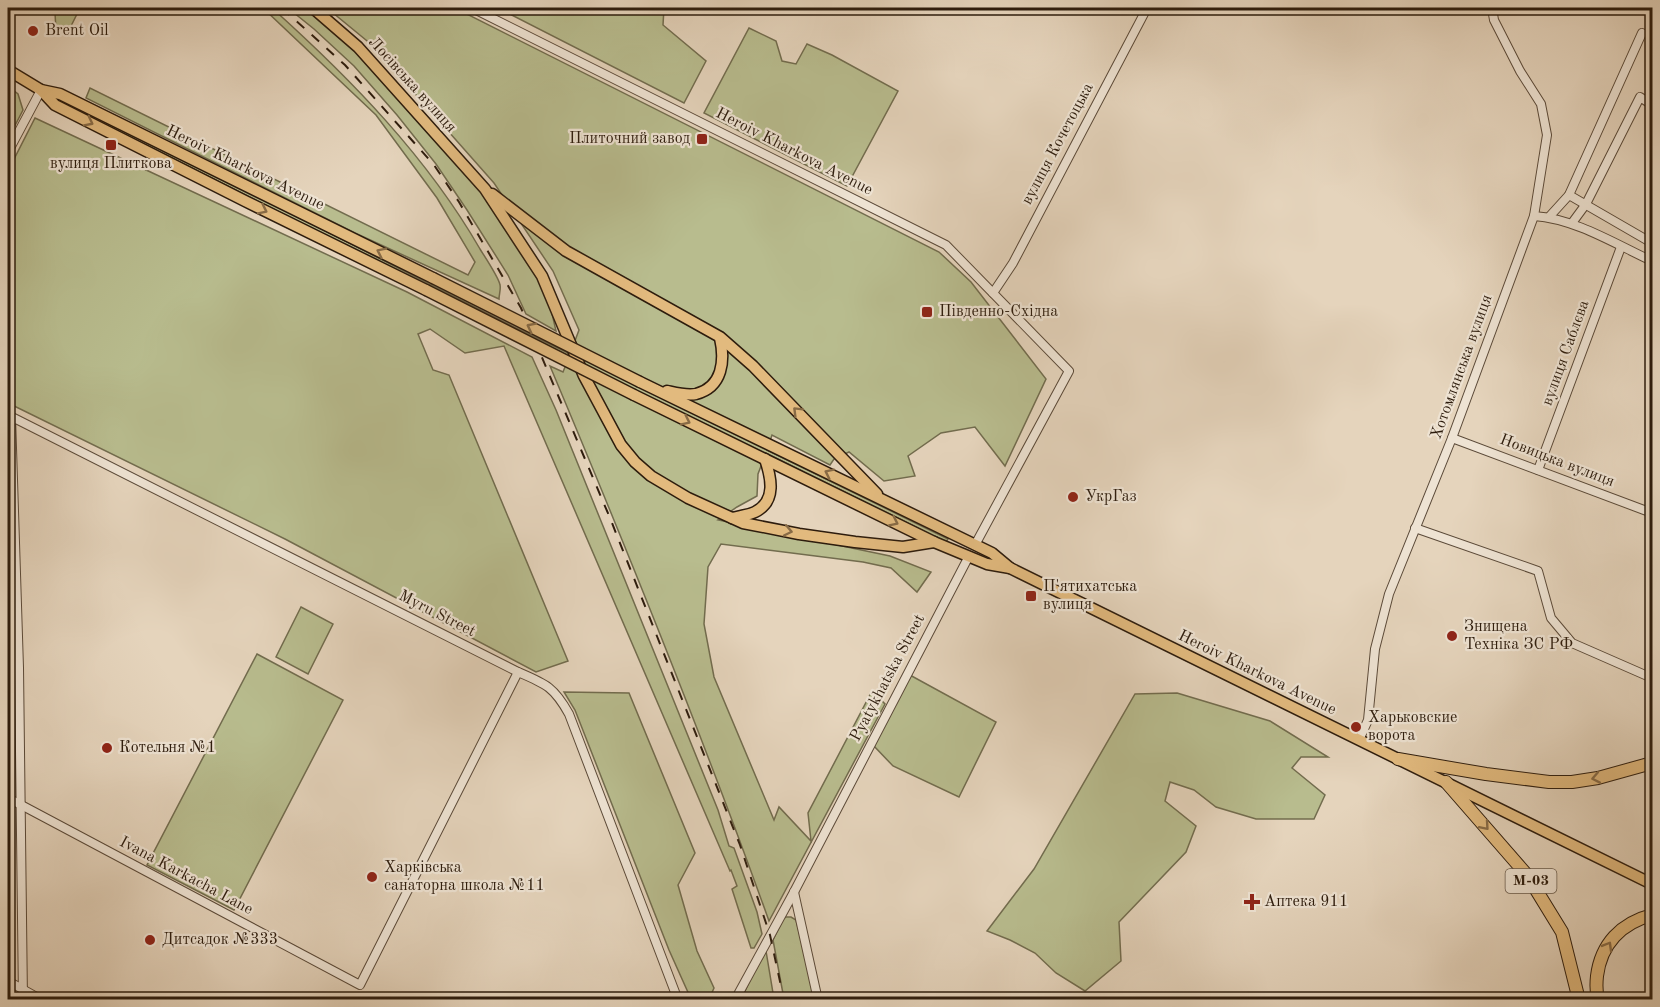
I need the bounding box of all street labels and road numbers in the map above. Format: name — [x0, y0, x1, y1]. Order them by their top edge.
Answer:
street label: Лосівська вулиця — [365, 34, 459, 136]
street label: вулиця Кочетоцька — [1019, 80, 1097, 207]
street label: Heroiv Kharkova Avenue — [713, 105, 875, 199]
street label: Heroiv Kharkova Avenue — [163, 123, 327, 213]
street label: Хотомлянська вулиця — [1428, 293, 1496, 441]
street label: вулиця Саблєва — [1540, 298, 1593, 408]
street label: Новицька вулиця — [1497, 432, 1617, 490]
street label: Myru Street — [396, 588, 478, 640]
street label: Pyatykhatska Street — [848, 611, 928, 744]
street label: Heroiv Kharkova Avenue — [1175, 628, 1339, 718]
street label: Ivana Karkacha Lane — [117, 834, 255, 918]
road number: М-03 — [1506, 869, 1556, 893]

